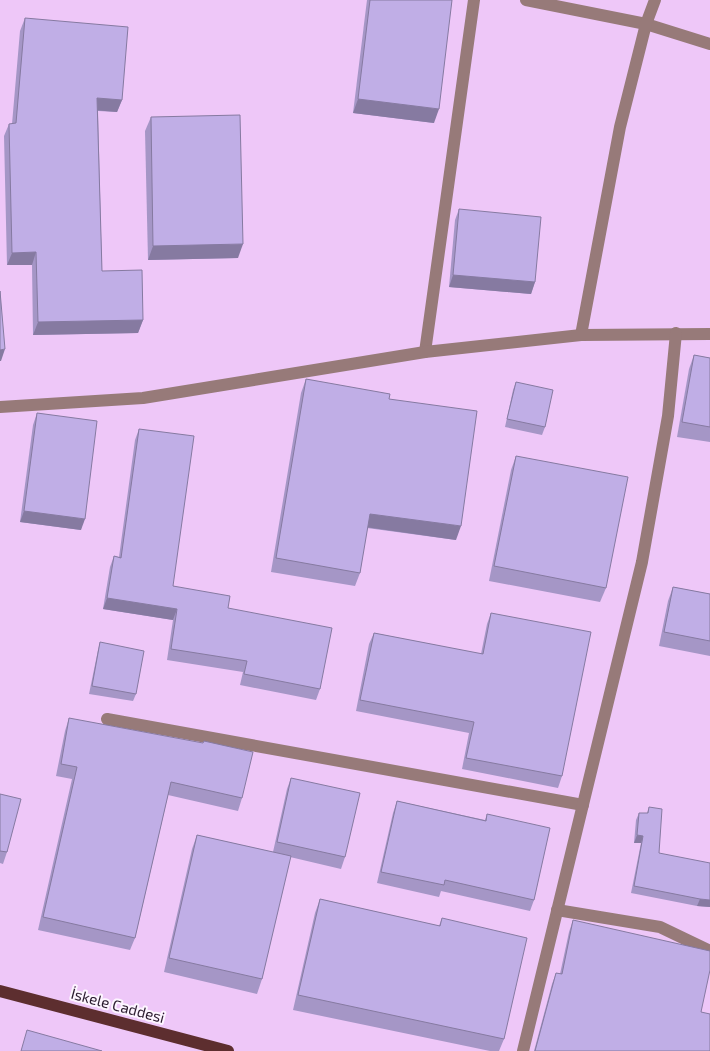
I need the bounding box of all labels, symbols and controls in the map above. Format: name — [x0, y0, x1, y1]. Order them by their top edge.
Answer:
street label: İskele Caddesi — [69, 984, 167, 1026]

